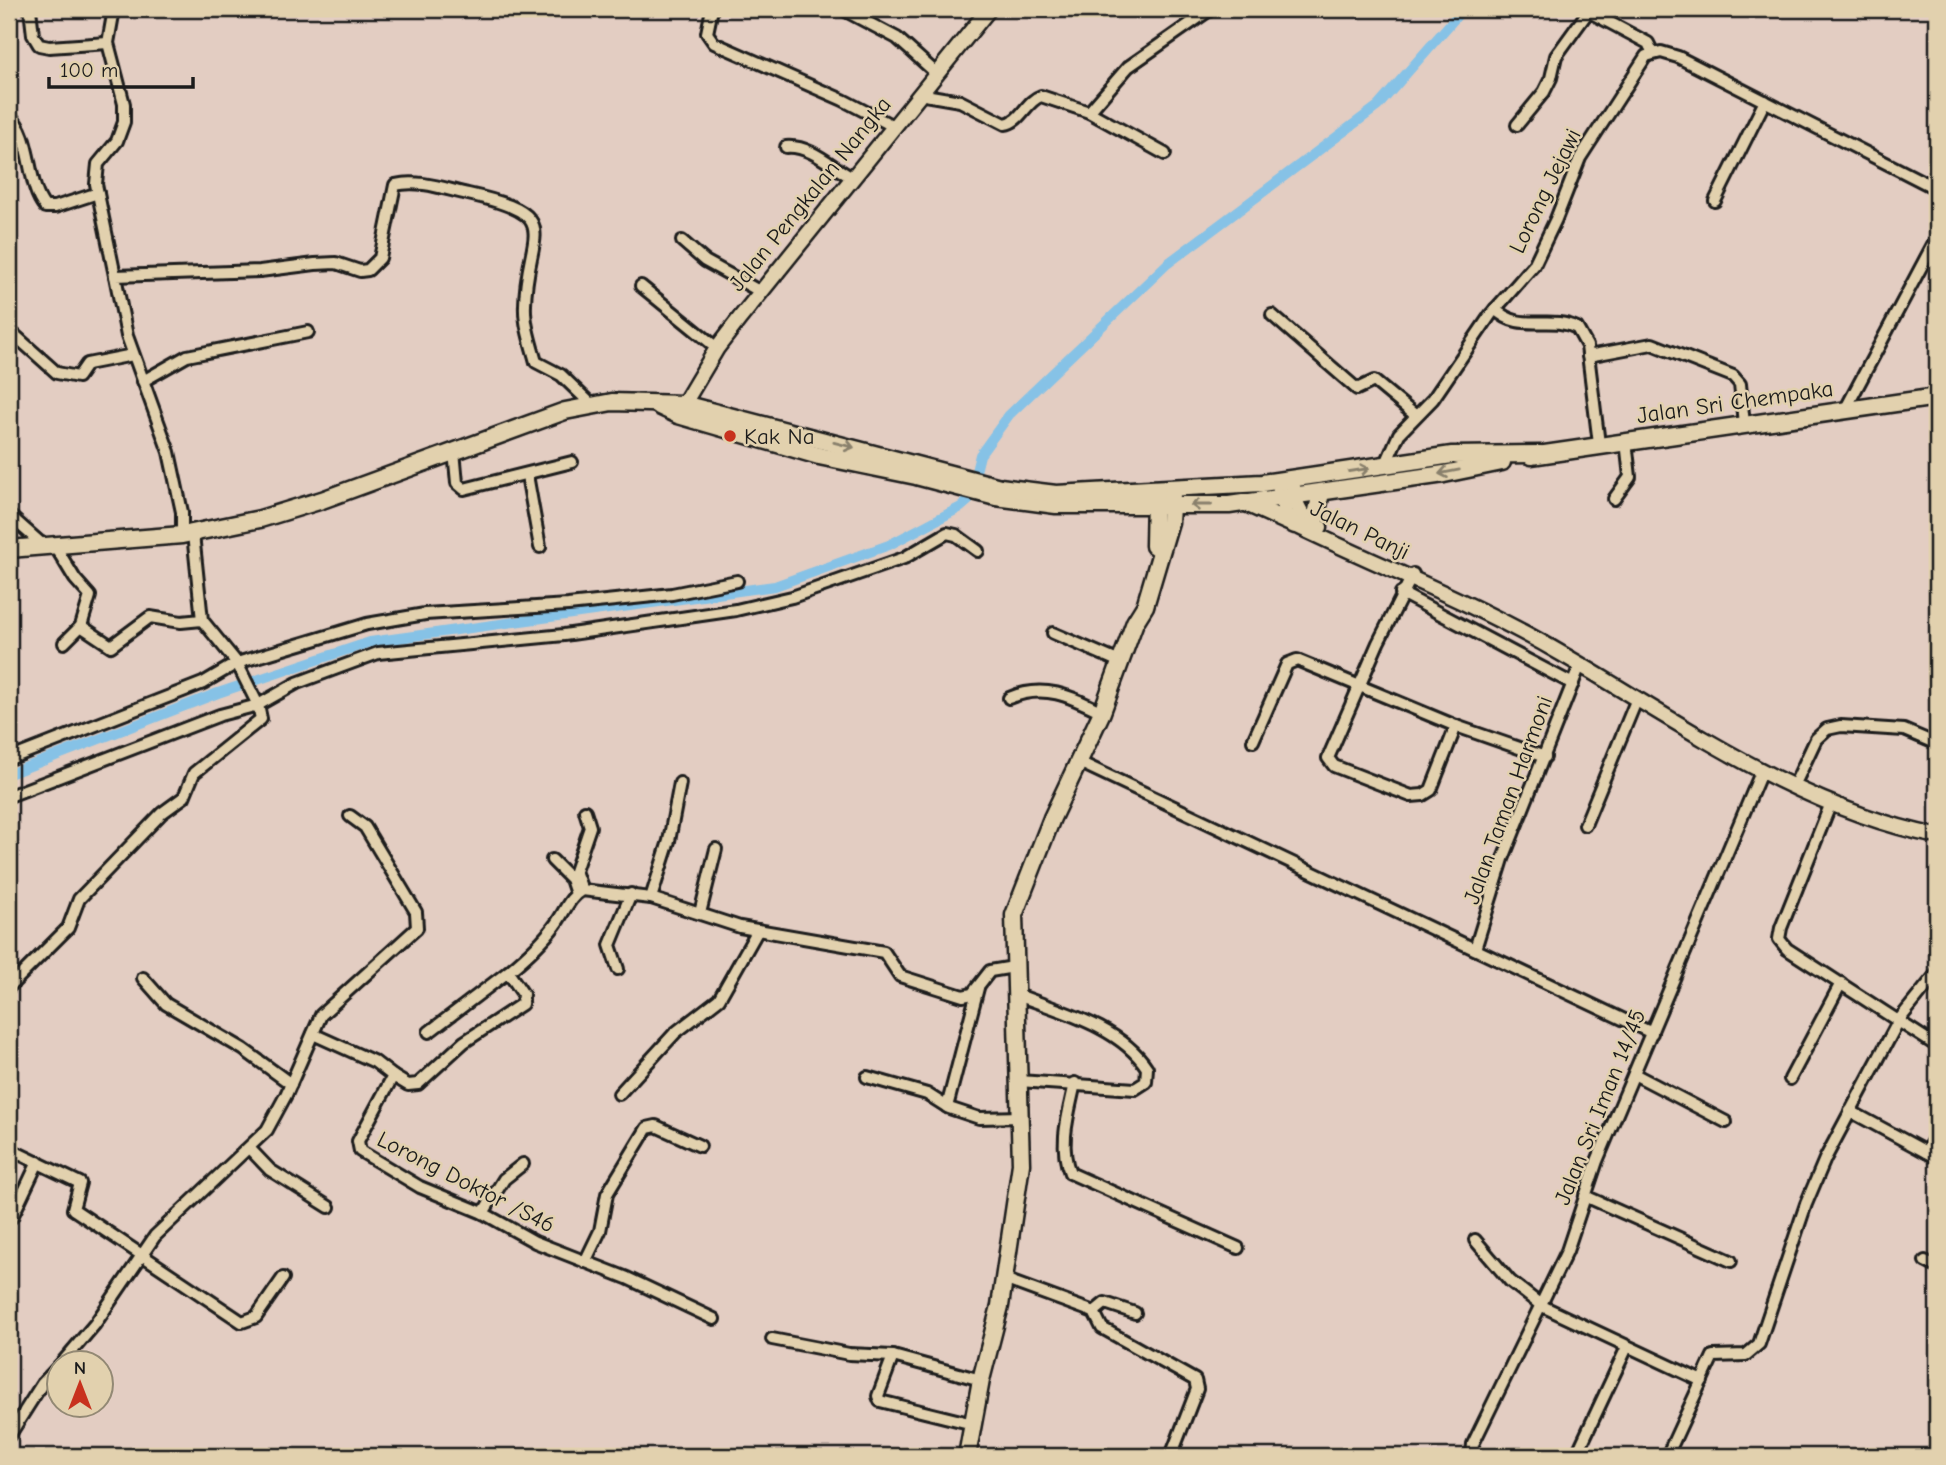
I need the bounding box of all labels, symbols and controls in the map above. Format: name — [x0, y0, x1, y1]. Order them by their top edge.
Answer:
scale bar — [49, 46, 192, 90]
text: 100 m — [60, 58, 118, 82]
street label: Jalan Pengkalan Nangka — [723, 91, 897, 297]
street label: Lorong Jejawi — [1503, 124, 1587, 258]
street label: Jalan Sri Chempaka — [1635, 375, 1835, 429]
place label: Kak Na — [744, 423, 815, 450]
marker: Kak Na — [722, 428, 738, 444]
one-way arrow — [832, 439, 855, 452]
one-way arrow — [1347, 463, 1370, 476]
one-way arrow — [1438, 466, 1461, 480]
street label: Jalan Panji — [1306, 494, 1414, 566]
one-way arrow — [1190, 498, 1213, 512]
street label: Jalan Taman Harmoni — [1458, 692, 1558, 908]
street label: Jalan Sri Iman 14/45 — [1548, 1005, 1652, 1209]
street label: Lorong Doktor /S46 — [373, 1126, 559, 1238]
north arrow — [46, 1350, 116, 1420]
text: N — [74, 1357, 86, 1379]

